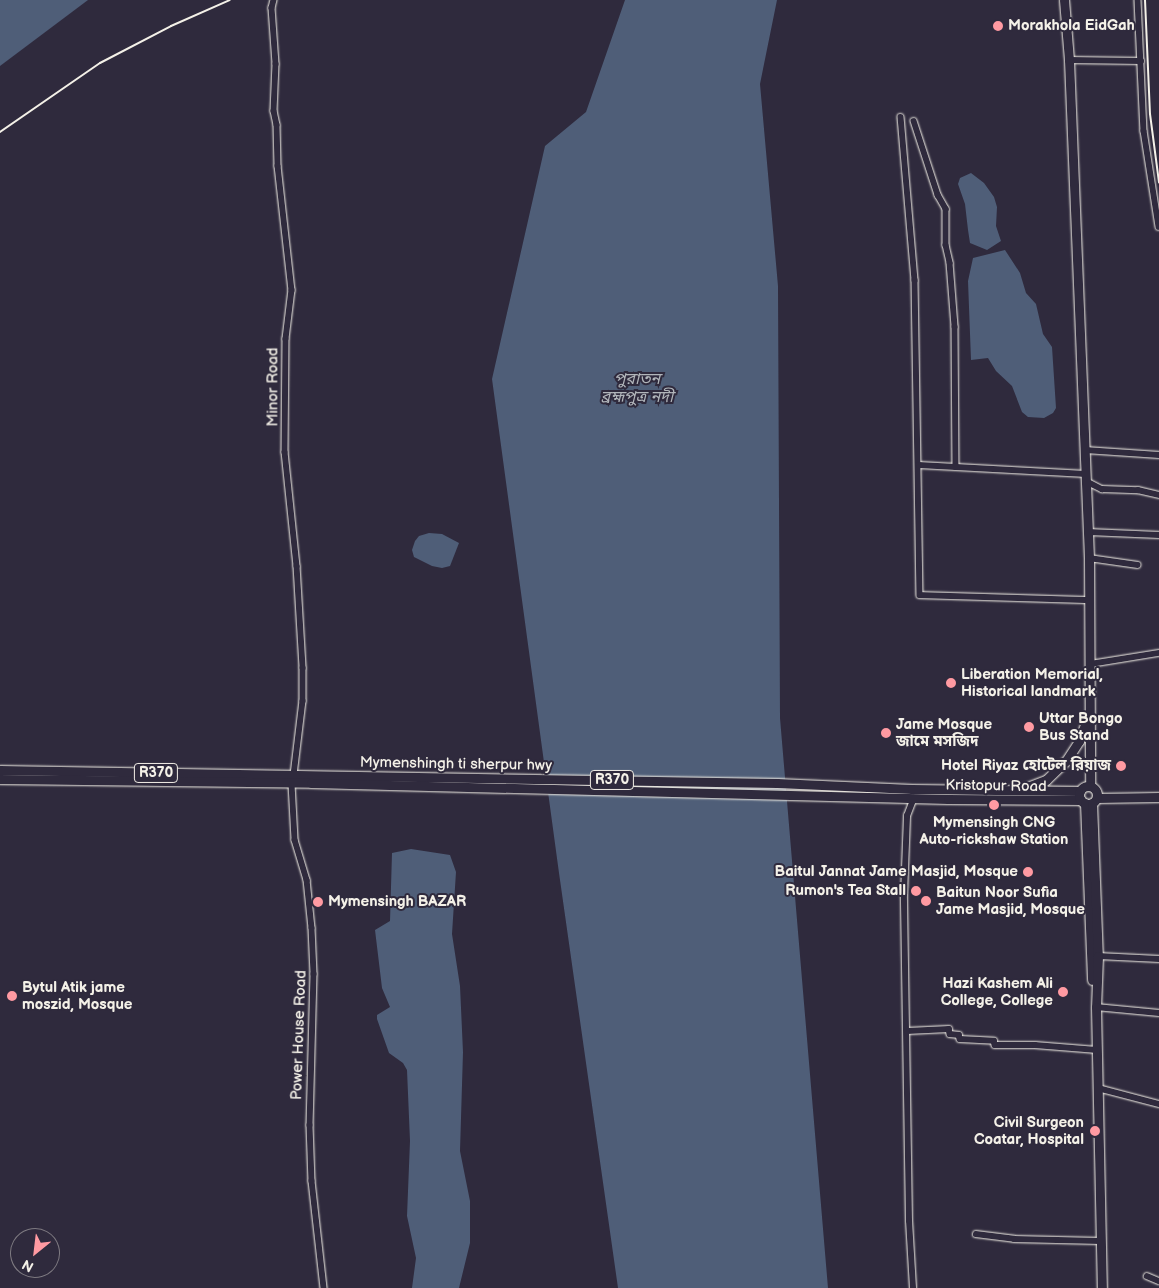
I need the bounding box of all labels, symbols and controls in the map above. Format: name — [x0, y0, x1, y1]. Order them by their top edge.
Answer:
place label: Morakhola EidGah — [1008, 17, 1135, 35]
marker: Morakhola EidGah — [992, 20, 1004, 32]
street label: Minor Road — [264, 347, 282, 427]
water label: পুরাতন ব্রহ্মপুত্র নদী — [601, 370, 673, 408]
place label: Liberation Memorial, Historical landmark — [961, 665, 1103, 700]
marker: Liberation Memorial, Historical landmark — [945, 677, 957, 689]
place label: Uttar Bongo Bus Stand — [1039, 709, 1123, 744]
place label: Jame Mosque জামে মসজিদ — [896, 715, 992, 750]
marker: Uttar Bongo Bus Stand — [1023, 721, 1035, 733]
marker: Jame Mosque জামে মসজিদ — [880, 727, 892, 739]
street label: Mymenshingh ti sherpur hwy — [360, 753, 552, 775]
place label: Hotel Riyaz হোটেল রিয়াজ — [941, 757, 1111, 775]
marker: Hotel Riyaz হোটেল রিয়াজ — [1115, 760, 1127, 772]
road number: R370 — [134, 761, 178, 784]
road number: R370 — [590, 768, 634, 792]
street label: Kristopur Road — [945, 776, 1047, 796]
marker: Mymensingh CNG Auto-rickshaw Station — [988, 799, 1000, 811]
place label: Mymensingh CNG Auto-rickshaw Station — [920, 813, 1068, 848]
place label: Baitul Jannat Jame Masjid, Mosque — [775, 863, 1018, 881]
marker: Baitul Jannat Jame Masjid, Mosque — [1022, 866, 1034, 878]
place label: Rumon's Tea Stall — [785, 882, 906, 900]
place label: Baitun Noor Sufia Jame Masjid, Mosque — [936, 883, 1085, 918]
marker: Rumon's Tea Stall — [910, 885, 922, 897]
place label: Mymensingh BAZAR — [328, 893, 466, 911]
marker: Baitun Noor Sufia Jame Masjid, Mosque — [920, 895, 932, 907]
marker: Mymensingh BAZAR — [312, 896, 324, 908]
street label: Power House Road — [288, 970, 310, 1100]
place label: Hazi Kashem Ali College, College — [941, 974, 1053, 1009]
place label: Bytul Atik jame moszid, Mosque — [22, 978, 132, 1013]
marker: Hazi Kashem Ali College, College — [1057, 986, 1069, 998]
marker: Bytul Atik jame moszid, Mosque — [6, 990, 18, 1002]
place label: Civil Surgeon Coatar, Hospital — [974, 1113, 1084, 1148]
marker: Civil Surgeon Coatar, Hospital — [1088, 1124, 1102, 1138]
north arrow — [10, 1228, 60, 1278]
text: N — [19, 1256, 37, 1276]

